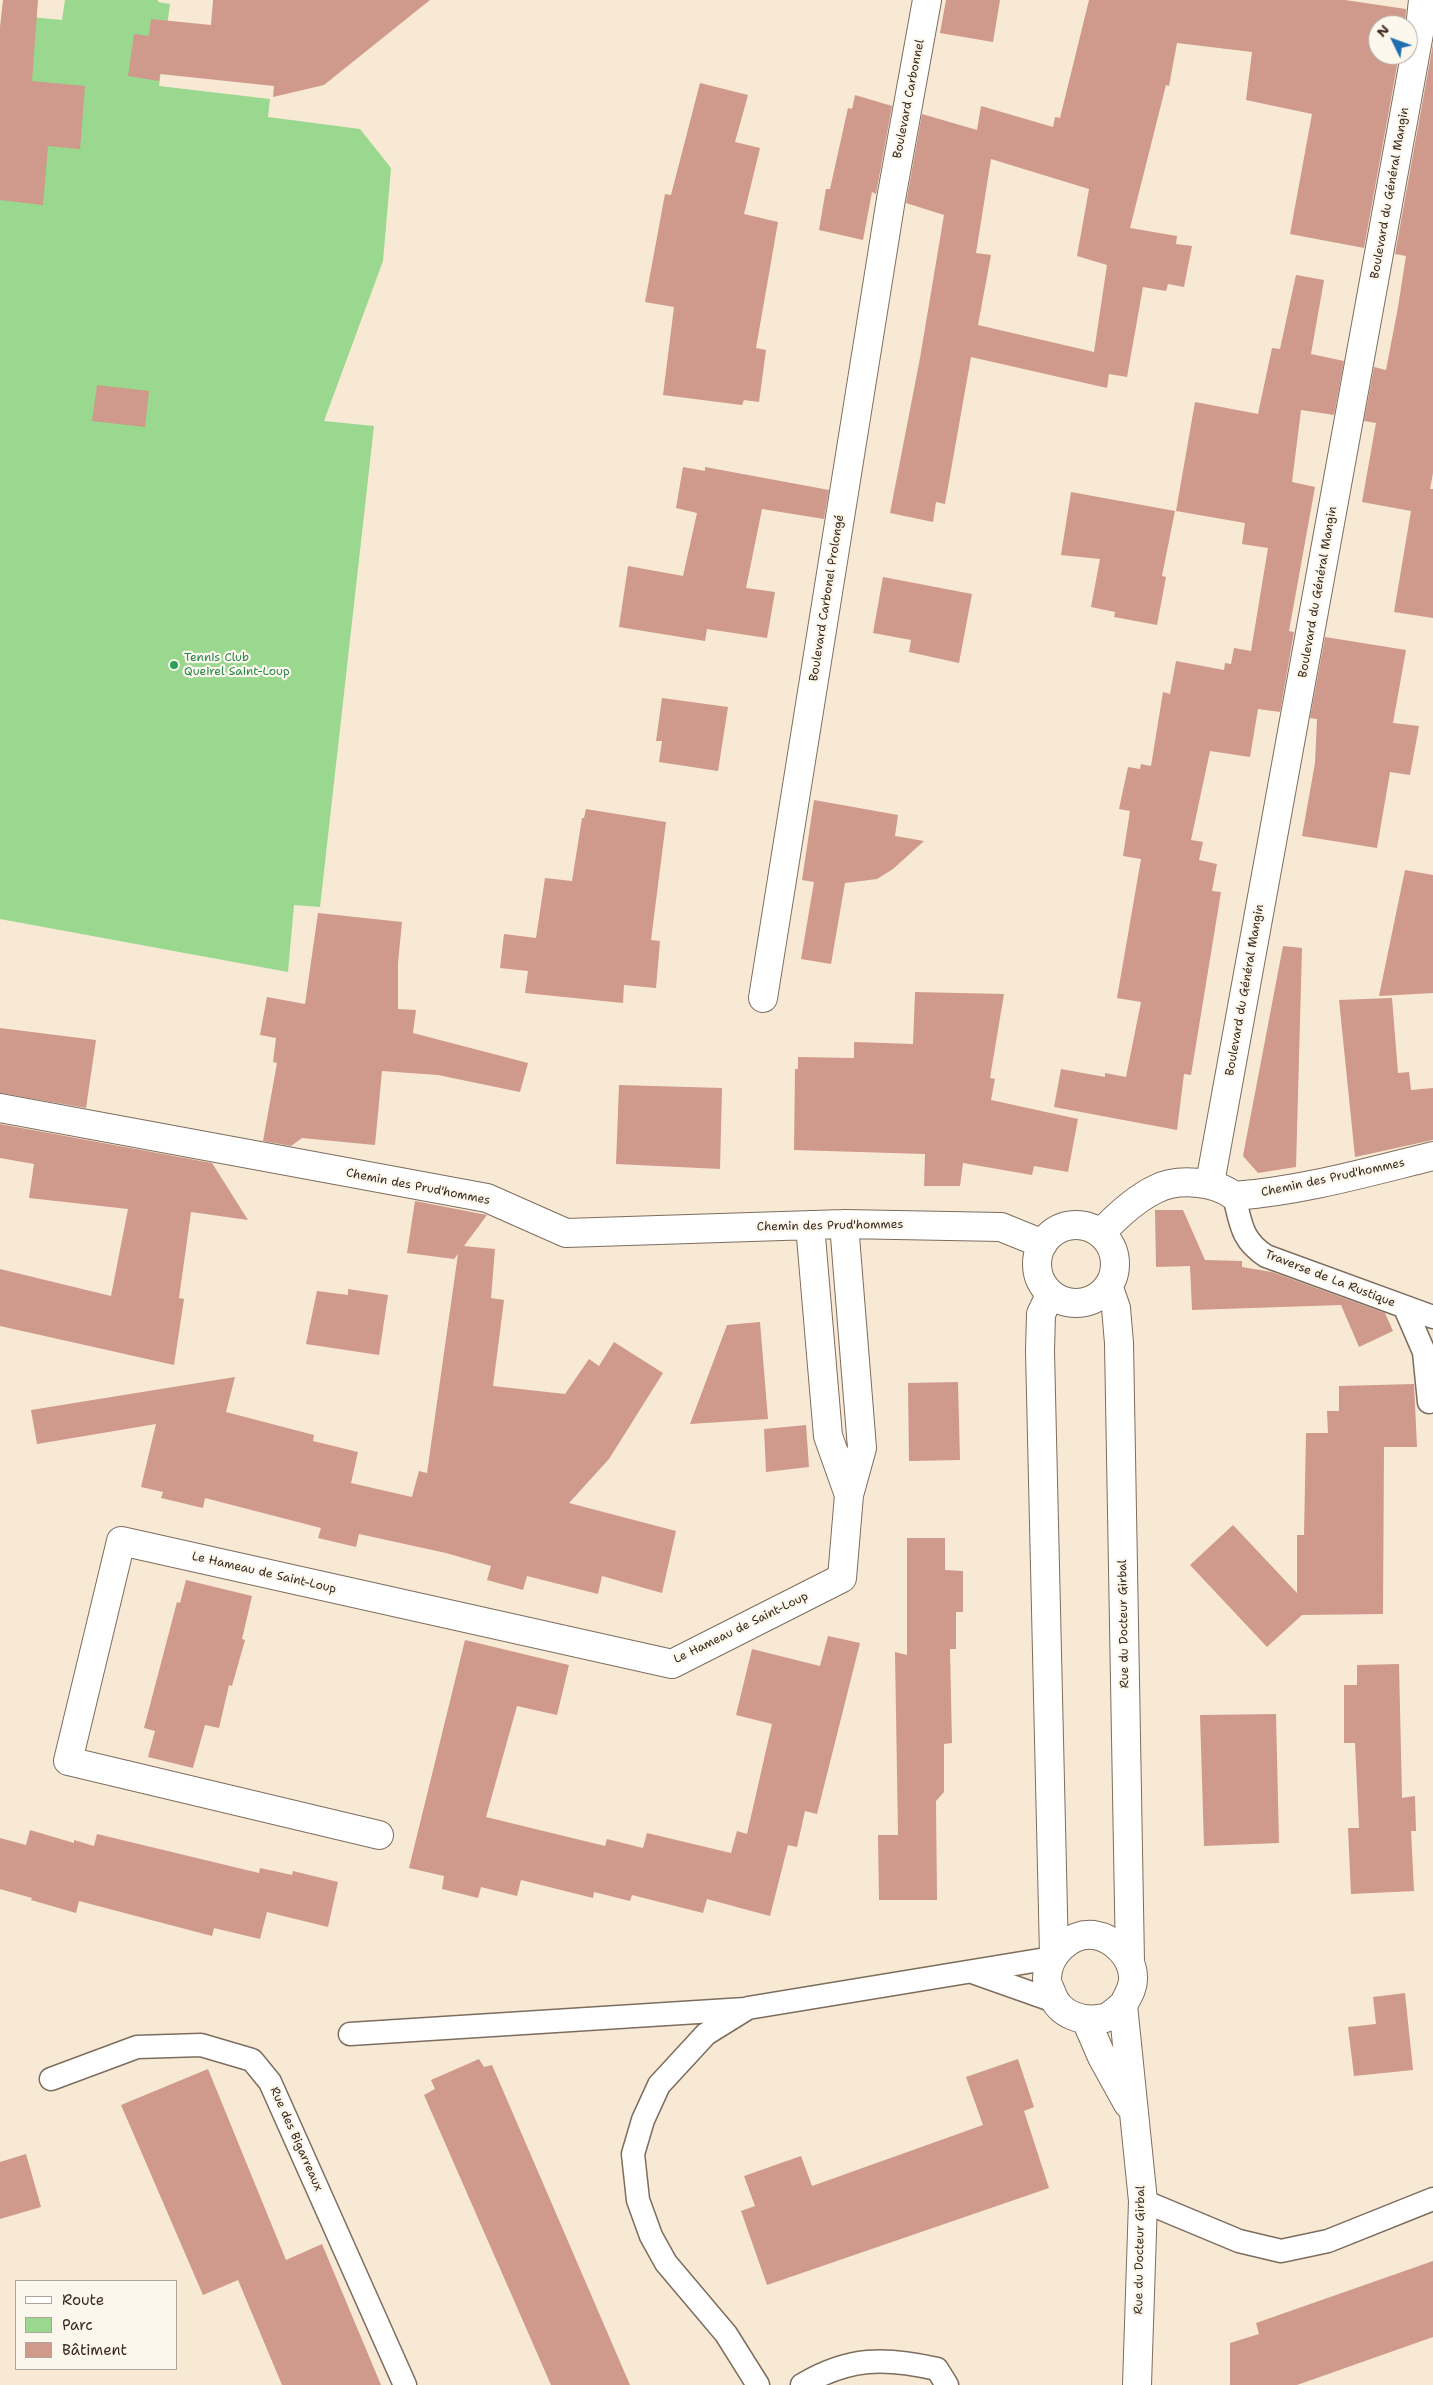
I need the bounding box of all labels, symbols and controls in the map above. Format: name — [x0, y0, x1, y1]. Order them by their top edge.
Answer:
north arrow — [1368, 15, 1418, 65]
text: N — [1372, 20, 1393, 41]
street label: Boulevard Carbonnel — [890, 38, 928, 160]
street label: Boulevard du Général Mangin — [1368, 106, 1412, 280]
street label: Boulevard du Général Mangin — [1296, 505, 1340, 679]
street label: Boulevard Carbonel Prolongé — [807, 514, 847, 682]
place label: Tennis Club Queirel Saint-Loup — [184, 651, 290, 679]
marker: Tennis Club Queirel Saint-Loup — [168, 659, 180, 671]
street label: Boulevard du Général Mangin — [1223, 903, 1267, 1077]
street label: Chemin des Prud'hommes — [1260, 1156, 1406, 1200]
street label: Chemin des Prud'hommes — [345, 1166, 491, 1208]
street label: Chemin des Prud'hommes — [757, 1218, 903, 1234]
street label: Traverse de La Rustique — [1263, 1247, 1397, 1311]
street label: Le Hameau de Saint-Loup — [190, 1549, 338, 1597]
street label: Rue du Docteur Girbal — [1116, 1560, 1132, 1688]
street label: Le Hameau de Saint-Loup — [671, 1589, 811, 1667]
street label: Rue des Bigarreaux — [267, 2085, 325, 2193]
street label: Rue du Docteur Girbal — [1132, 2186, 1148, 2314]
legend — [15, 2280, 178, 2370]
text: Route — [62, 2290, 104, 2310]
text: Parc — [62, 2315, 93, 2335]
text: Bâtiment — [62, 2340, 127, 2360]

